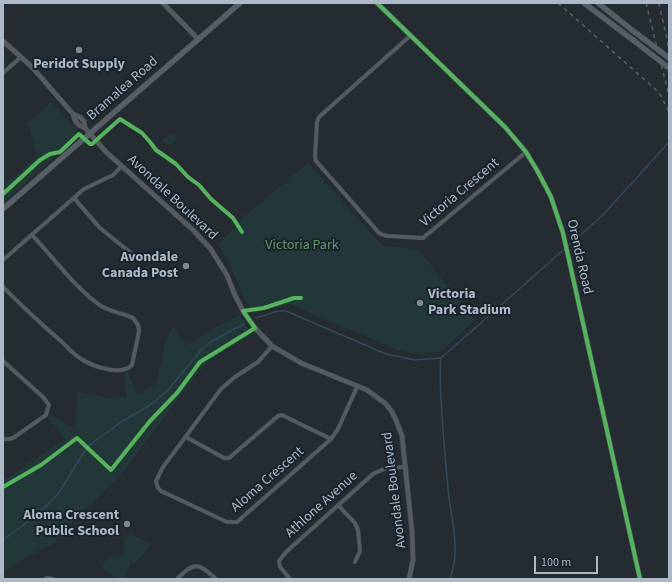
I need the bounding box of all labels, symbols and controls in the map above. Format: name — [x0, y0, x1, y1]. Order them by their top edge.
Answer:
marker: Peridot Supply — [74, 45, 84, 55]
street label: Bramalea Road — [84, 54, 162, 124]
place label: Peridot Supply — [33, 57, 125, 73]
street label: Avondale Boulevard — [123, 152, 221, 244]
street label: Victoria Crescent — [417, 155, 503, 231]
street label: Orenda Road — [562, 218, 596, 296]
park label: Victoria Park — [265, 238, 339, 254]
place label: Avondale Canada Post — [102, 250, 178, 282]
marker: Avondale Canada Post — [181, 261, 191, 271]
place label: Victoria Park Stadium — [428, 287, 511, 320]
marker: Victoria Park Stadium — [415, 298, 425, 308]
street label: Avondale Boulevard — [380, 431, 410, 549]
street label: Aloma Crescent — [228, 444, 308, 516]
street label: Athlone Avenue — [282, 468, 362, 542]
place label: Aloma Crescent Public School — [23, 508, 119, 540]
marker: Aloma Crescent Public School — [122, 519, 132, 529]
scale bar — [536, 548, 600, 574]
text: 100 m — [541, 554, 571, 571]

